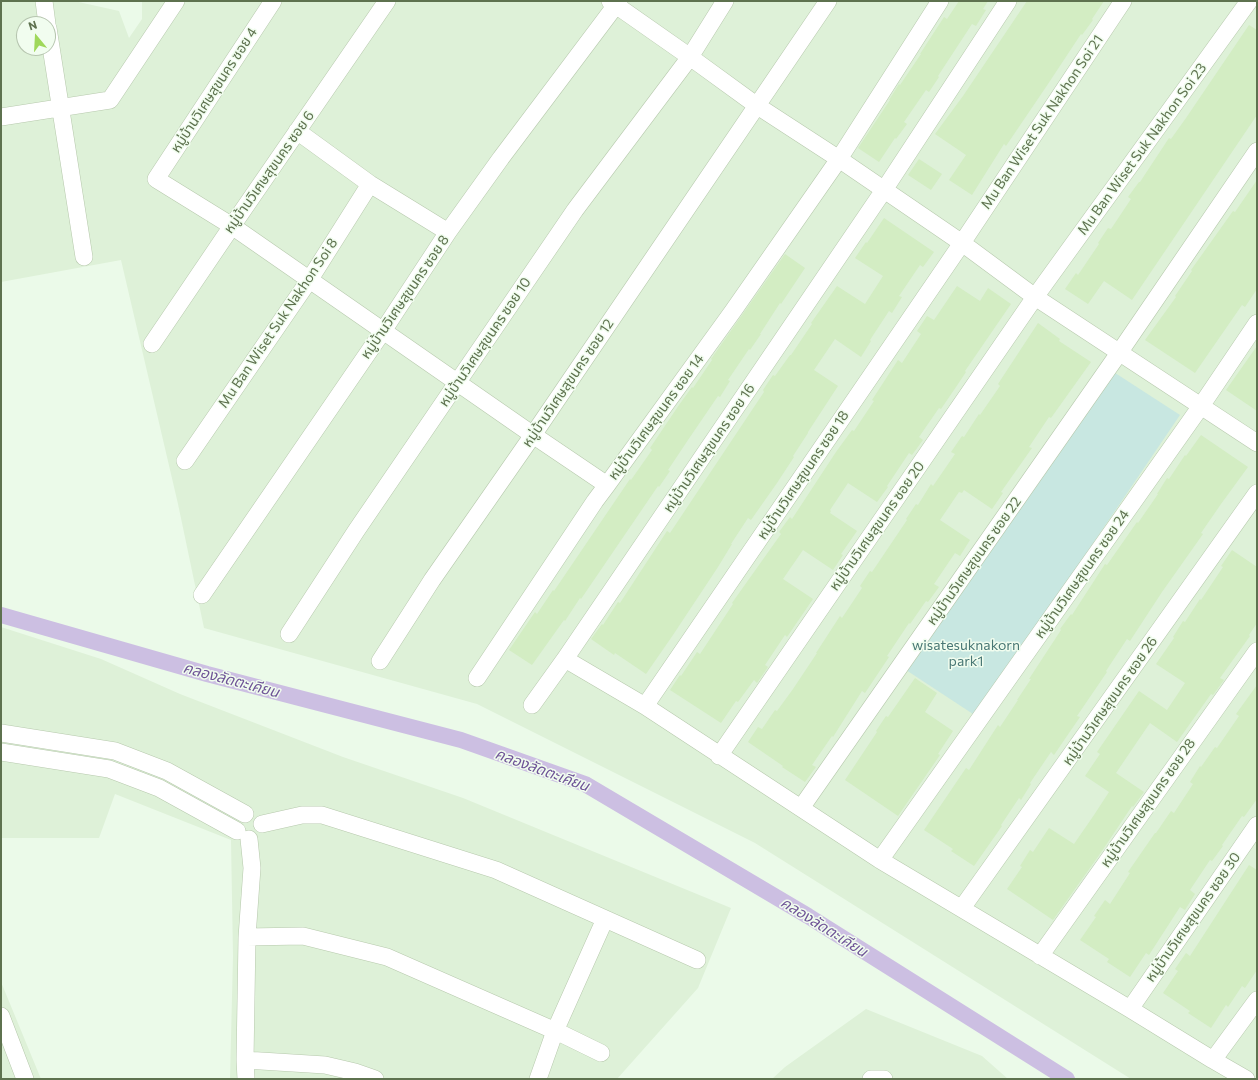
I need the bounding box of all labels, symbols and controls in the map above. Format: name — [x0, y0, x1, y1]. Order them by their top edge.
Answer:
north arrow — [16, 16, 56, 56]
text: N — [26, 18, 38, 33]
street label: หมู่บ้านวิเศษสุขนคร ซอย 4 — [167, 24, 261, 156]
street label: Mu Ban Wiset Suk Nakhon Soi 21 — [977, 32, 1107, 212]
street label: Mu Ban Wiset Suk Nakhon Soi 23 — [1074, 60, 1210, 238]
street label: หมู่บ้านวิเศษสุขนคร ซอย 6 — [220, 107, 318, 237]
street label: หมู่บ้านวิเศษสุขนคร ซอย 8 — [357, 232, 453, 362]
street label: Mu Ban Wiset Suk Nakhon Soi 8 — [215, 235, 341, 411]
street label: หมู่บ้านวิเศษสุขนคร ซอย 10 — [435, 274, 535, 410]
street label: หมู่บ้านวิเศษสุขนคร ซอย 12 — [519, 316, 617, 450]
street label: หมู่บ้านวิเศษสุขนคร ซอย 14 — [605, 351, 707, 483]
street label: หมู่บ้านวิเศษสุขนคร ซอย 16 — [660, 380, 758, 516]
street label: หมู่บ้านวิเศษสุขนคร ซอย 18 — [754, 407, 852, 543]
street label: หมู่บ้านวิเศษสุขนคร ซอย 20 — [826, 458, 928, 594]
street label: หมู่บ้านวิเศษสุขนคร ซอย 22 — [923, 494, 1025, 628]
street label: หมู่บ้านวิเศษสุขนคร ซอย 24 — [1031, 506, 1133, 642]
street label: หมู่บ้านวิเศษสุขนคร ซอย 26 — [1059, 633, 1161, 769]
park label: wisatesuknakorn park1 — [912, 637, 1020, 670]
water label: คลองลัดตะเคียน — [181, 659, 281, 701]
street label: หมู่บ้านวิเศษสุขนคร ซอย 28 — [1097, 735, 1199, 871]
water label: คลองลัดตะเคียน — [493, 745, 591, 795]
street label: หมู่บ้านวิเศษสุขนคร ซอย 30 — [1142, 849, 1244, 985]
water label: คลองลัดตะเคียน — [777, 893, 871, 961]

